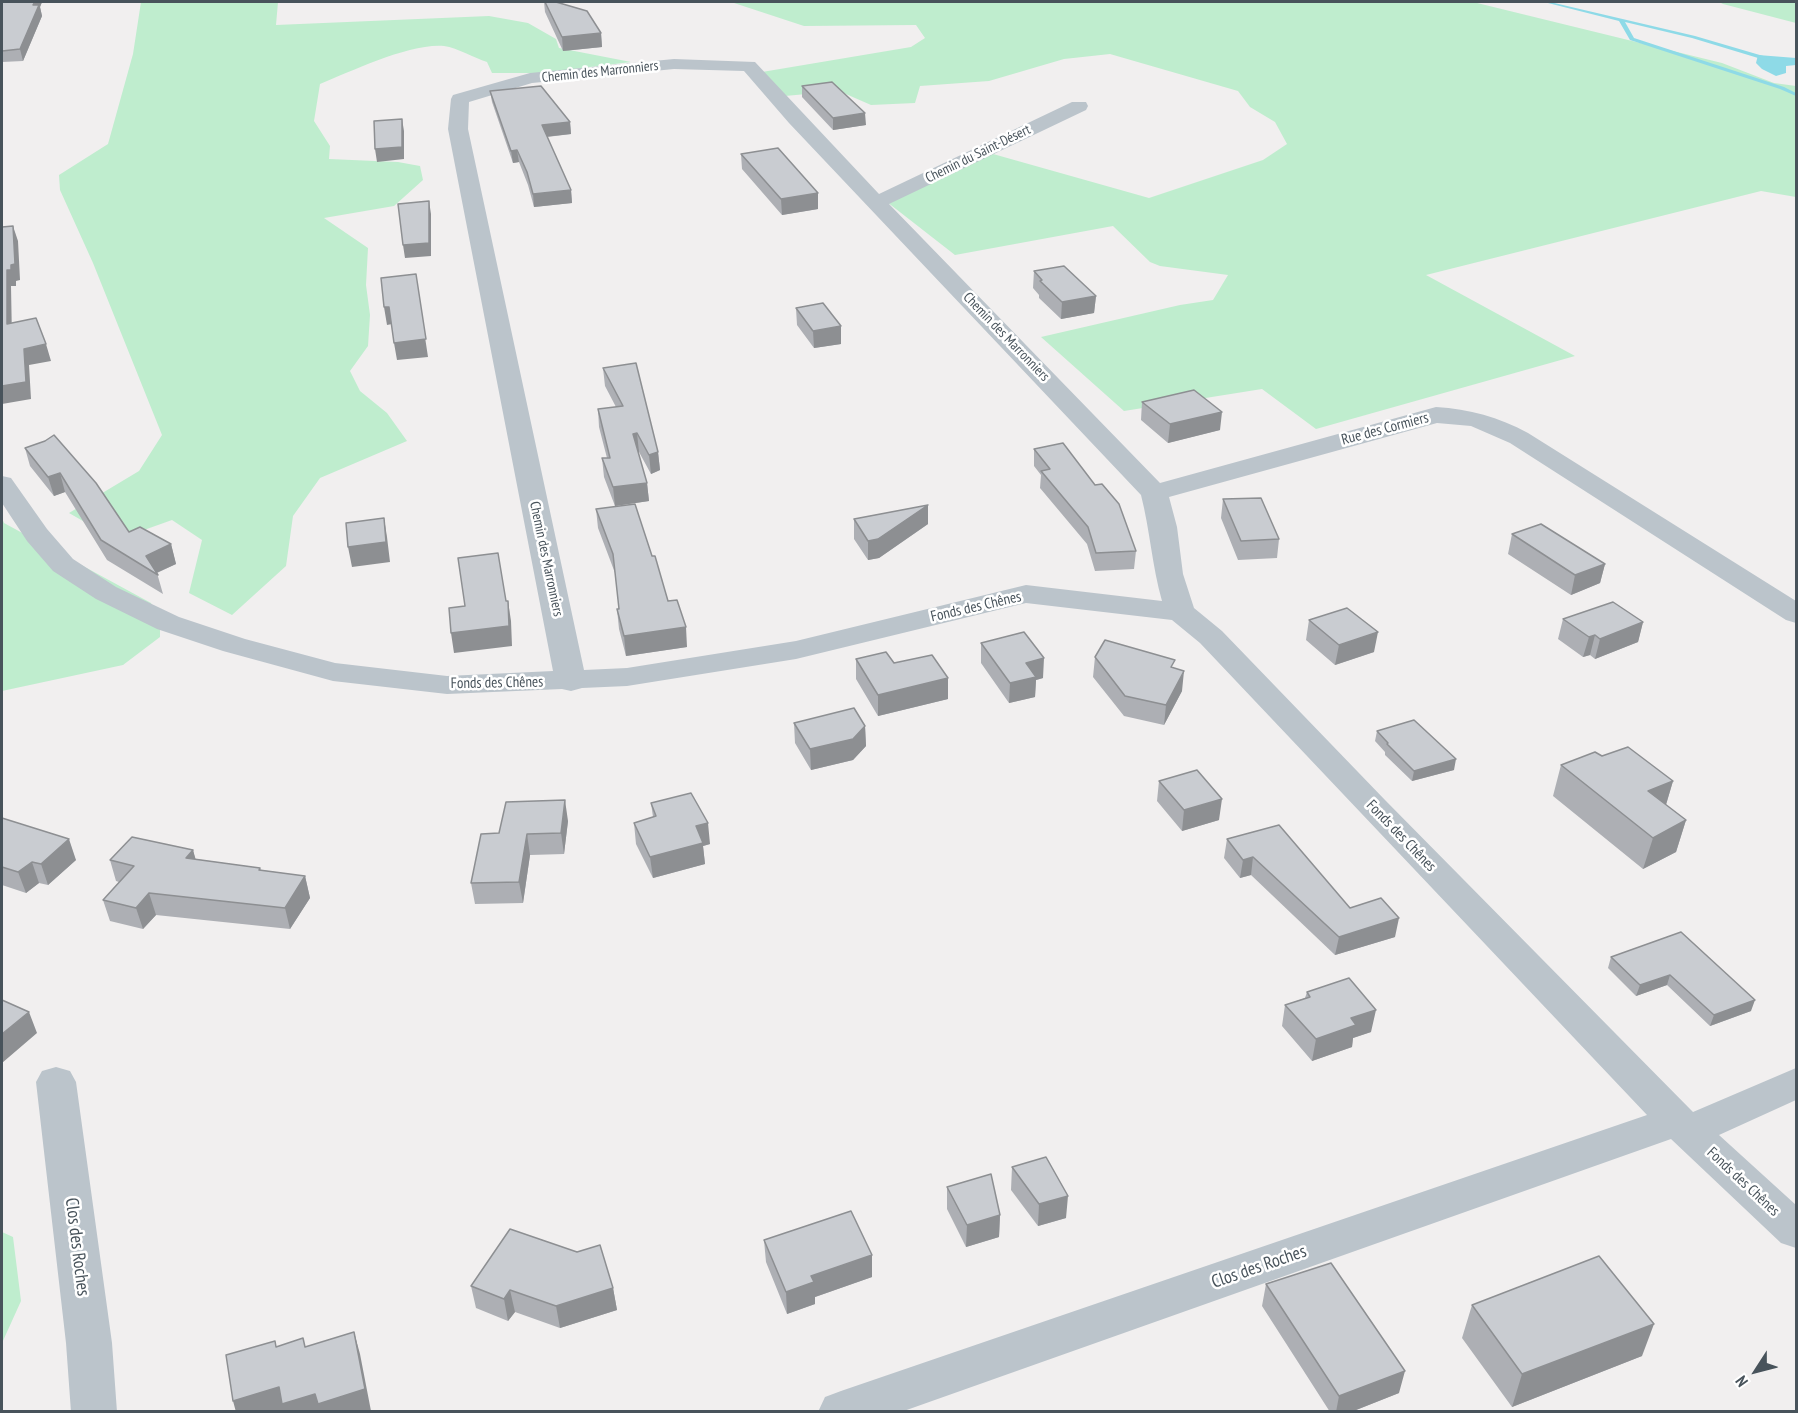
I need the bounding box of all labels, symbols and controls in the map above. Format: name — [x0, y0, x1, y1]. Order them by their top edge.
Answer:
street label: Chemin des Marronniers — [541, 58, 659, 86]
street label: Chemin du Saint-Désert — [923, 121, 1033, 187]
street label: Chemin des Marronniers — [959, 289, 1053, 385]
street label: Rue des Cormiers — [1339, 409, 1431, 449]
street label: Chemin des Marronniers — [526, 500, 566, 618]
street label: Fonds des Chênes — [929, 588, 1023, 626]
street label: Fonds des Chênes — [451, 673, 543, 693]
street label: Fonds des Chênes — [1362, 796, 1440, 876]
street label: Fonds des Chênes — [1703, 1144, 1783, 1220]
street label: Clos des Roches — [60, 1197, 94, 1297]
street label: Clos des Roches — [1209, 1241, 1309, 1293]
north arrow — [1726, 1341, 1786, 1401]
text: N — [1731, 1372, 1752, 1391]

